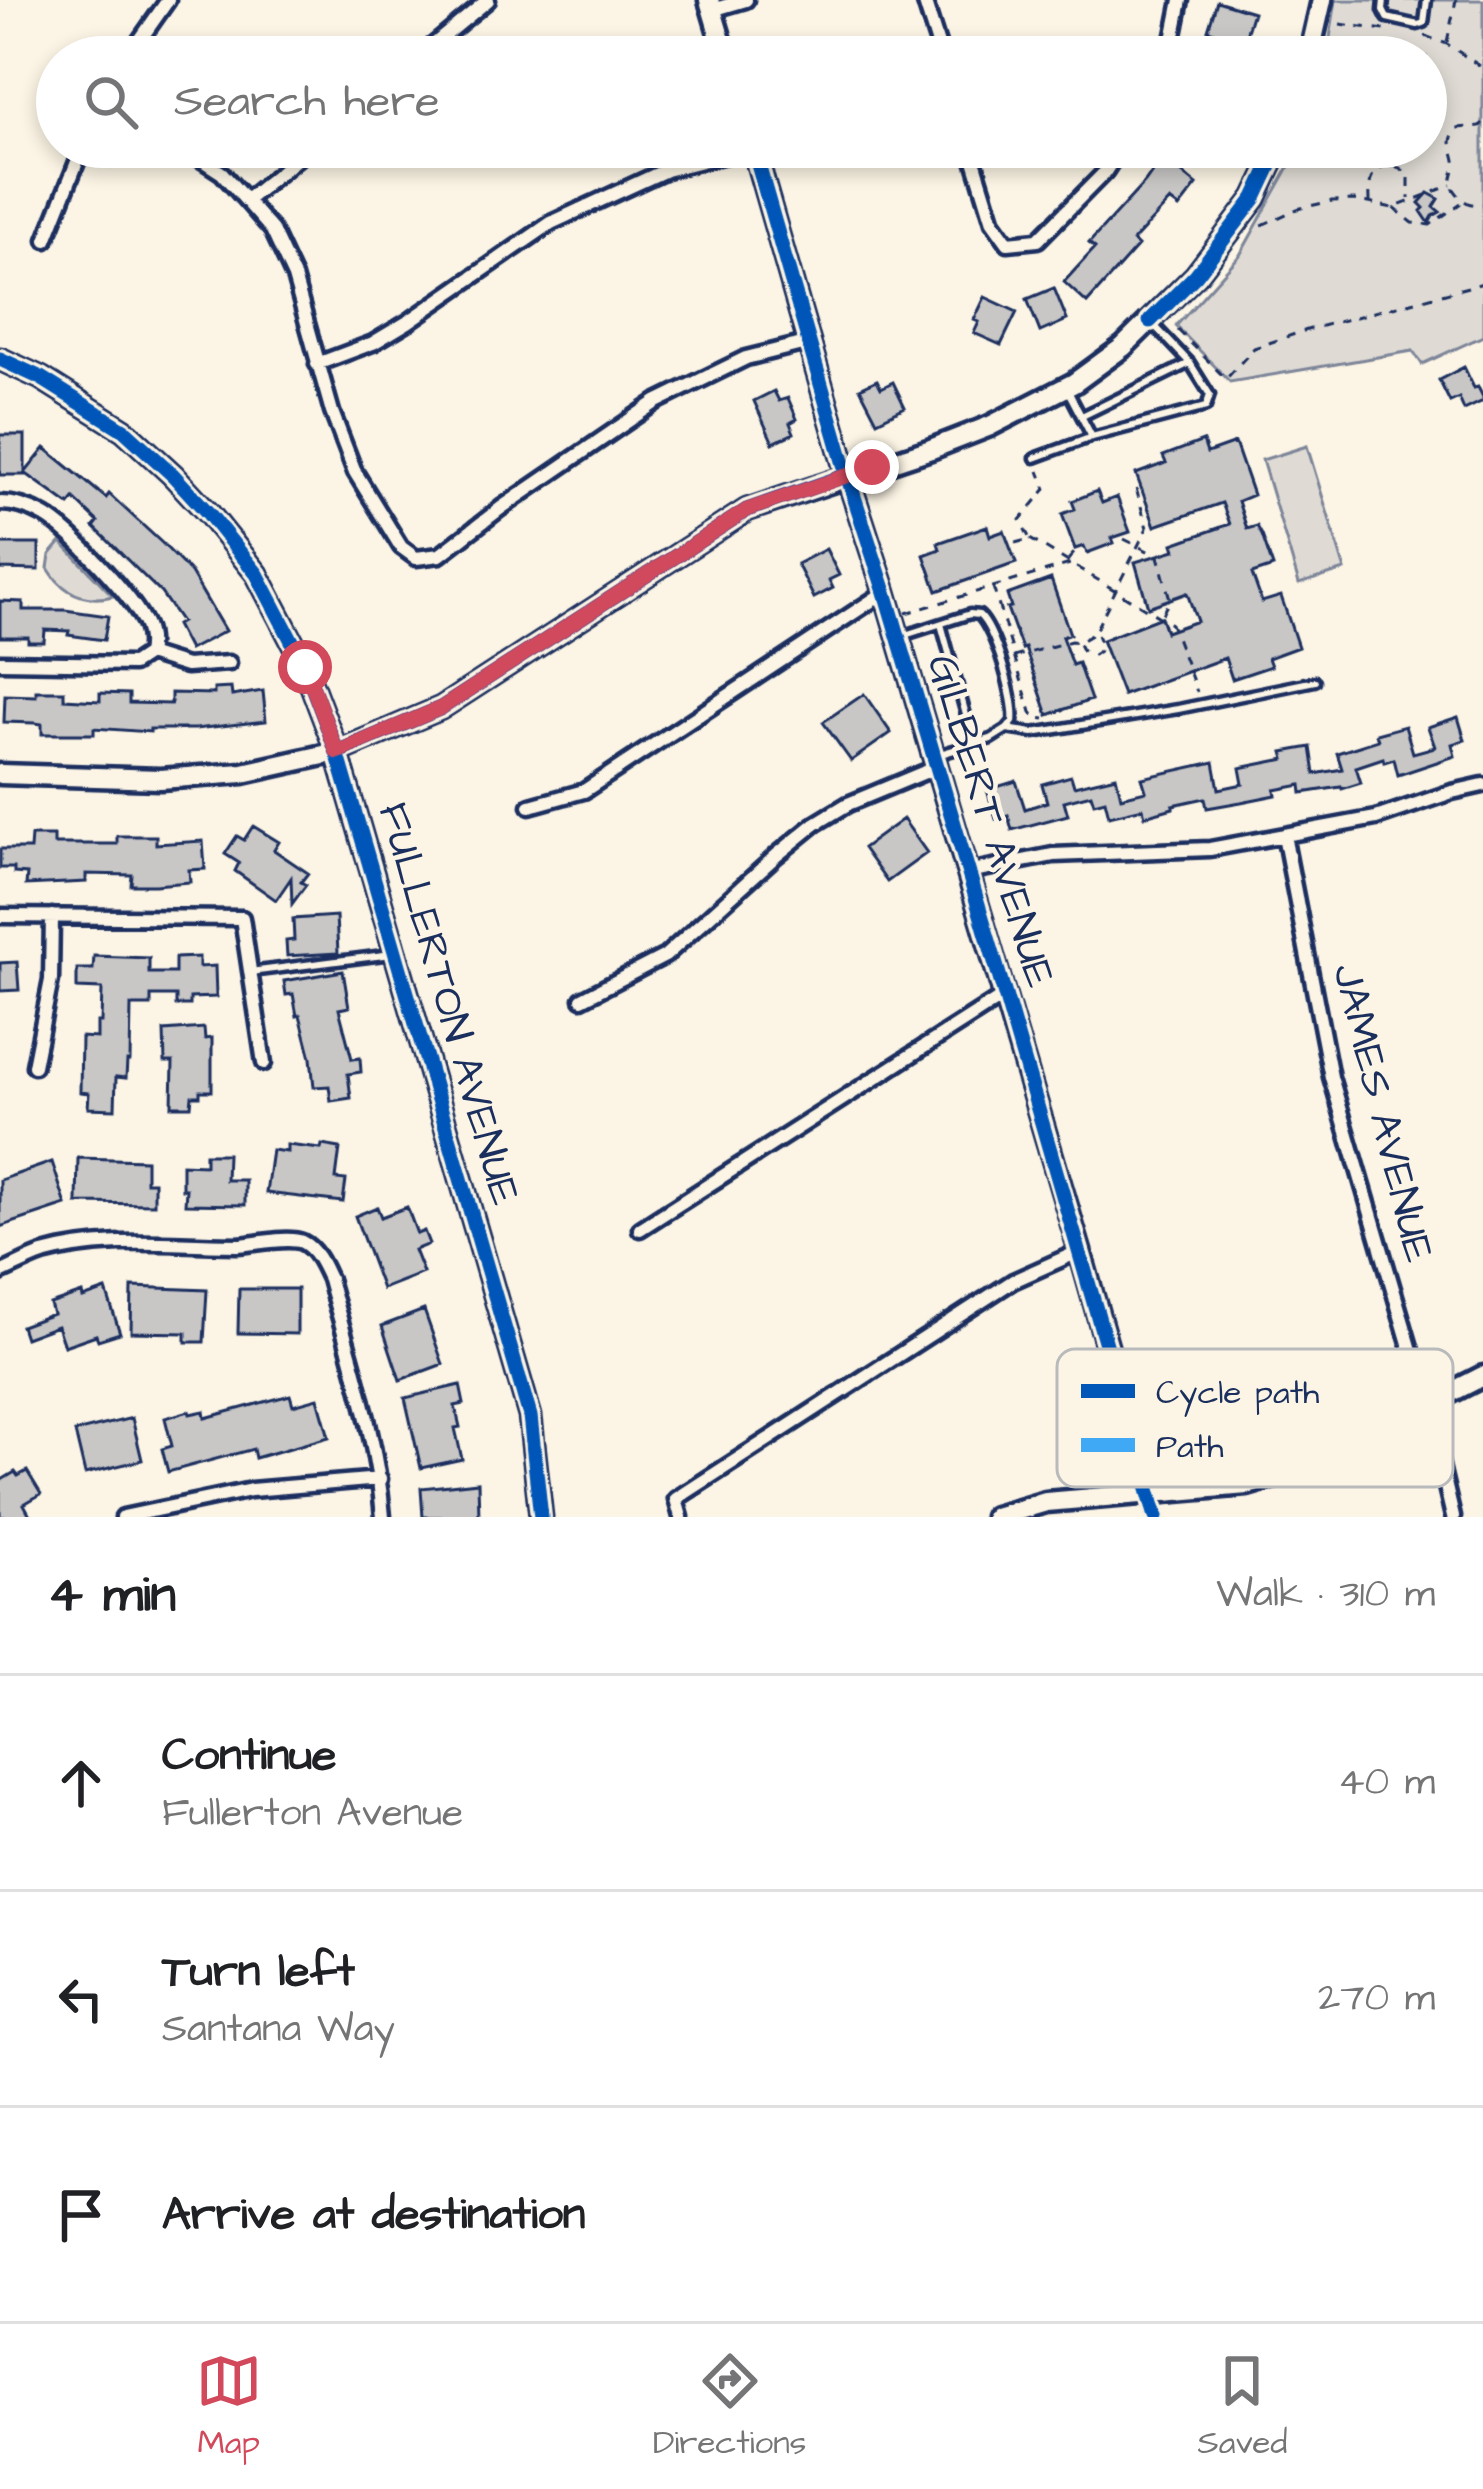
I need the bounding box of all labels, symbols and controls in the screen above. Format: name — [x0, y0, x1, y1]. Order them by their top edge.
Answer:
search box — [36, 36, 1447, 168]
icon: search — [78, 69, 144, 135]
text: Search here — [174, 71, 440, 133]
route end — [845, 440, 899, 494]
route start — [278, 640, 332, 694]
street label: GILBERT AVENUE — [912, 648, 1068, 995]
street label: FULLERTON AVENUE — [363, 796, 533, 1212]
street label: JAMES AVENUE — [1317, 958, 1447, 1268]
legend — [1057, 1349, 1453, 1487]
text: Cycle path — [1156, 1370, 1320, 1417]
text: Path — [1156, 1424, 1224, 1470]
text: 4 min — [48, 1560, 176, 1631]
text: Walk · 310 m — [1216, 1568, 1435, 1622]
text: Continue — [162, 1725, 336, 1787]
icon: ahead — [48, 1750, 114, 1816]
text: 40 m — [1338, 1756, 1435, 1810]
text: Fullerton Avenue — [162, 1787, 463, 1841]
text: Turn left — [162, 1941, 355, 2003]
icon: left — [48, 1966, 114, 2032]
text: 270 m — [1318, 1972, 1435, 2026]
text: Santana Way — [162, 2003, 395, 2057]
icon: arrive — [48, 2182, 114, 2248]
text: Arrive at destination — [162, 2184, 585, 2246]
tab: Map — [196, 2348, 262, 2466]
tab: Directions — [653, 2348, 806, 2466]
tab: Saved — [1197, 2348, 1287, 2466]

